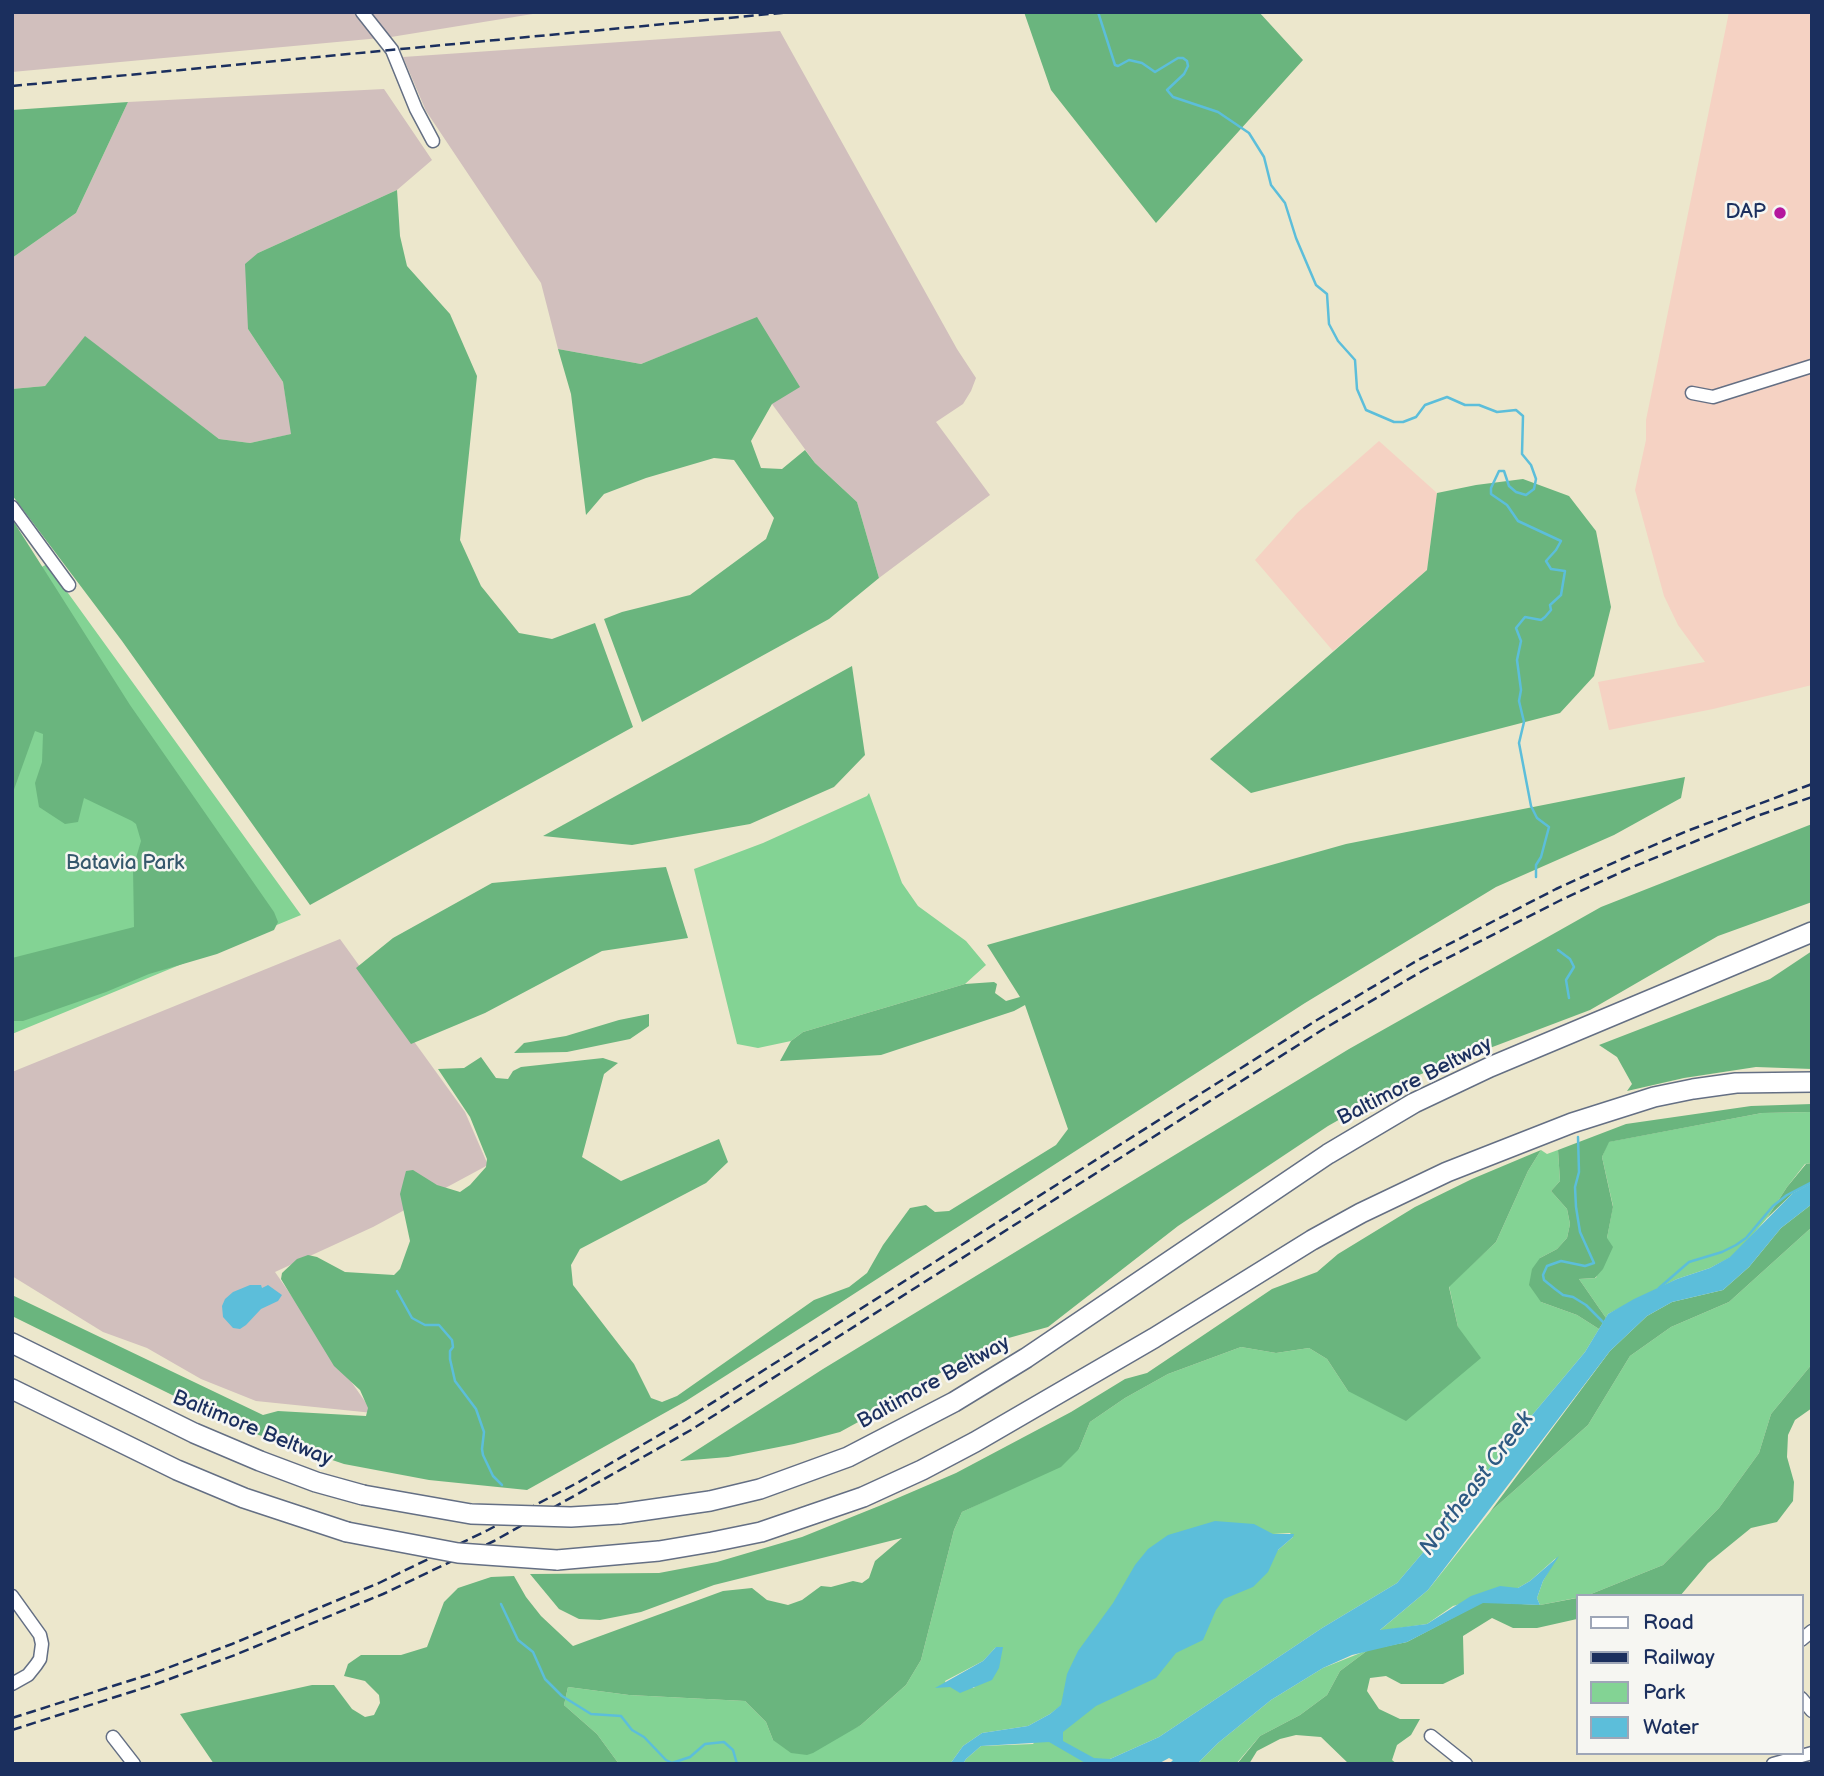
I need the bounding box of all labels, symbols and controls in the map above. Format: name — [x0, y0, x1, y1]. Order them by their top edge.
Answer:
place label: DAP — [1725, 200, 1766, 226]
marker: DAP — [1772, 205, 1788, 221]
park label: Batavia Park — [66, 851, 184, 877]
street label: Baltimore Beltway — [1333, 1032, 1497, 1132]
street label: Baltimore Beltway — [853, 1331, 1015, 1435]
street label: Baltimore Beltway — [168, 1385, 336, 1473]
water label: Northeast Creek — [1414, 1407, 1540, 1561]
legend — [1576, 1594, 1803, 1755]
text: Road — [1643, 1610, 1694, 1635]
text: Railway — [1643, 1645, 1715, 1670]
text: Park — [1643, 1680, 1685, 1705]
text: Water — [1643, 1715, 1699, 1740]

